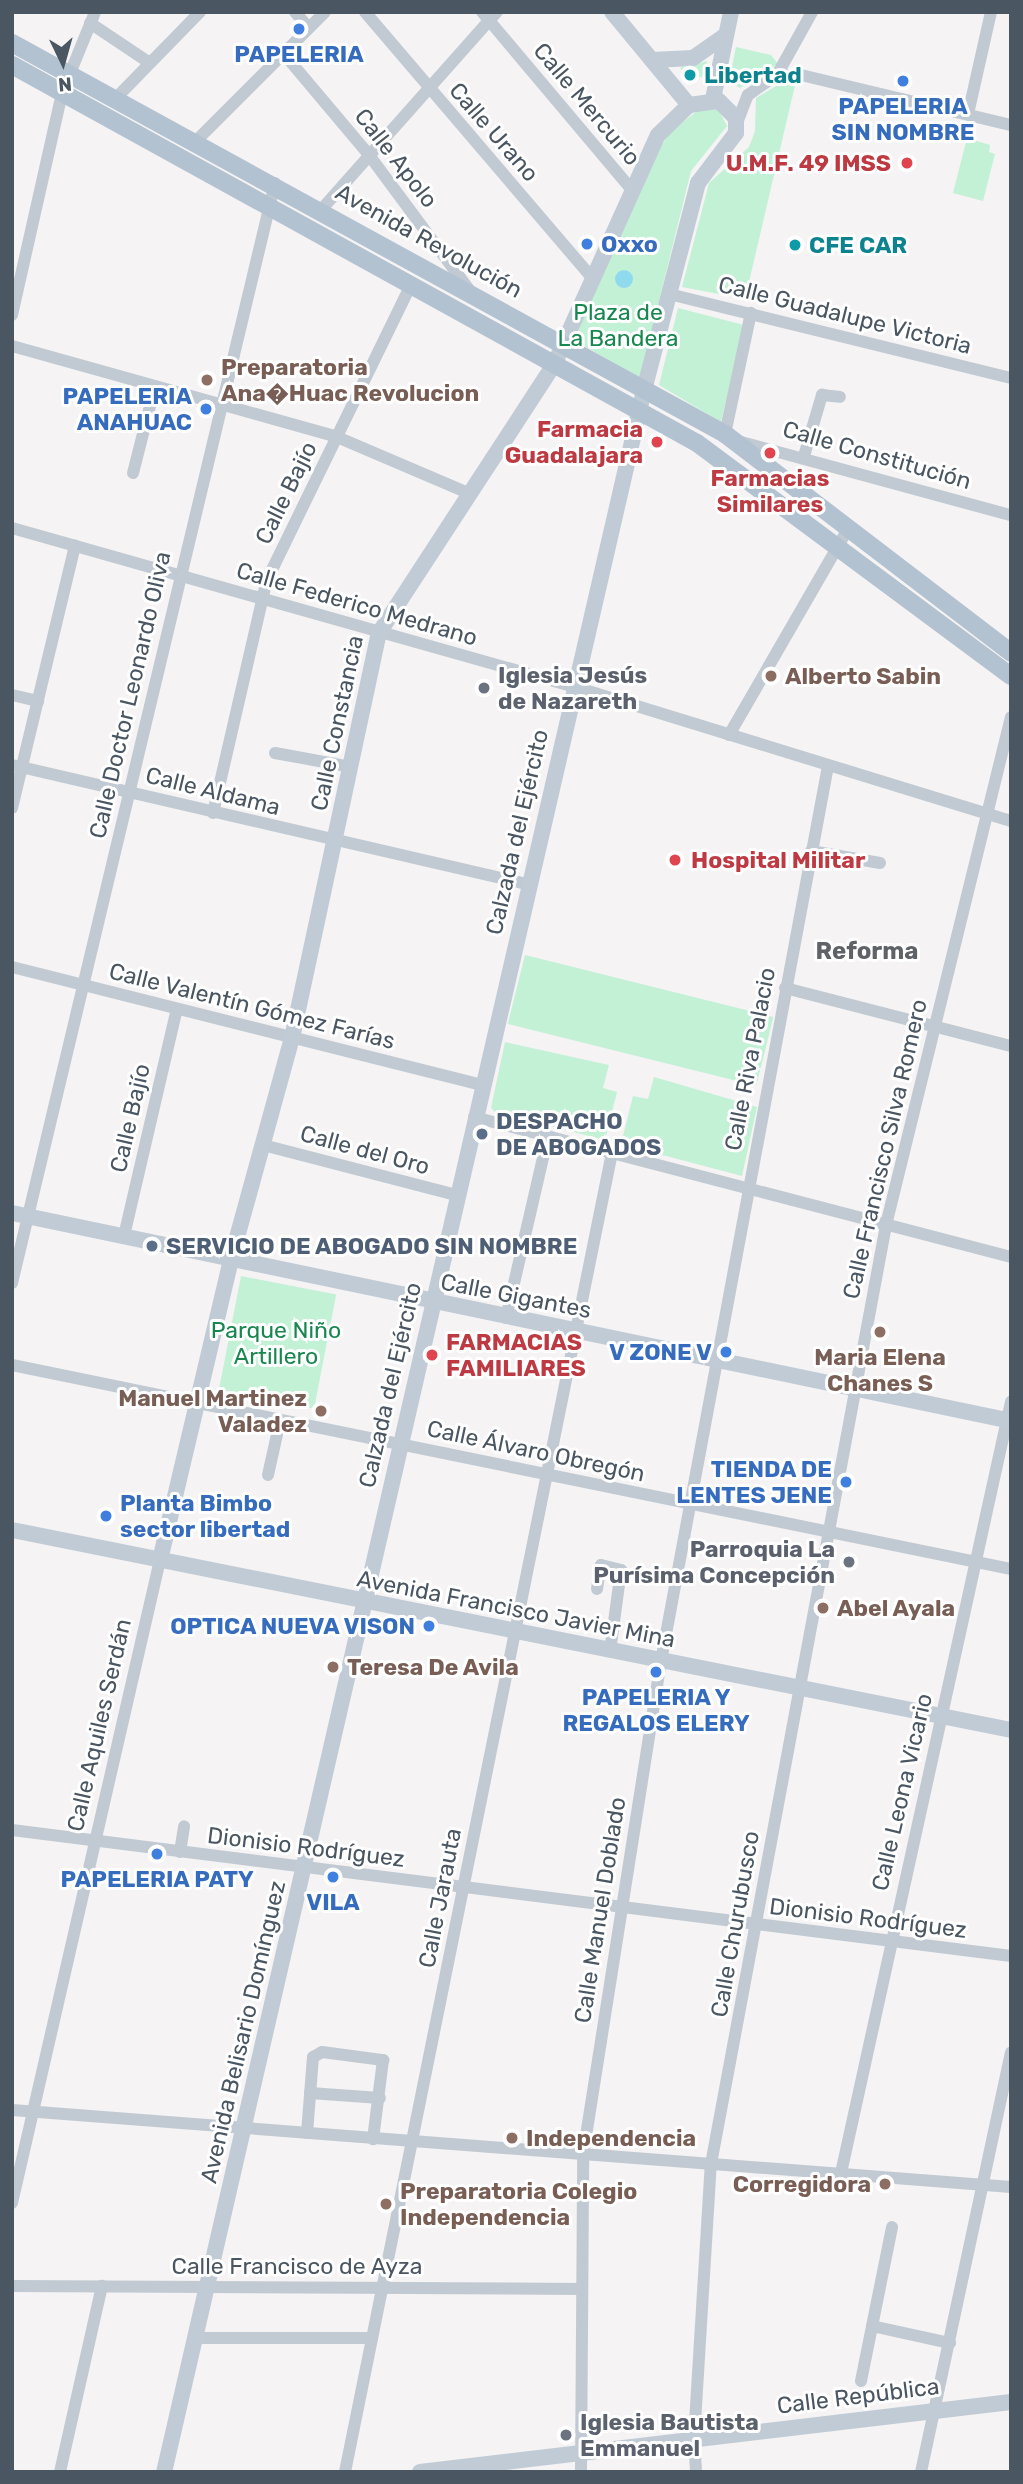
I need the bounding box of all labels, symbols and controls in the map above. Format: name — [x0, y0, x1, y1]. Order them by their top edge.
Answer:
marker: PAPELERIA — [291, 21, 307, 37]
north arrow — [28, 28, 98, 98]
street label: Calle Mercurio — [528, 37, 646, 171]
place label: PAPELERIA — [234, 40, 364, 68]
place label: Libertad — [704, 61, 802, 89]
marker: Libertad — [682, 67, 698, 83]
text: N — [57, 72, 73, 96]
marker: PAPELERIA SIN NOMBRE — [895, 73, 911, 89]
street label: Calle Urano — [443, 77, 545, 187]
place label: PAPELERIA SIN NOMBRE — [832, 92, 974, 146]
street label: Calle Apolo — [349, 103, 443, 213]
place label: U.M.F. 49 IMSS — [726, 149, 891, 177]
marker: U.M.F. 49 IMSS — [897, 153, 917, 173]
street label: Avenida Revolución — [331, 178, 527, 304]
place label: Oxxo — [601, 230, 658, 258]
place label: CFE CAR — [809, 231, 907, 259]
marker: Oxxo — [579, 236, 595, 252]
marker: CFE CAR — [787, 237, 803, 253]
street label: Calle Guadalupe Victoria — [715, 270, 975, 360]
park label: Plaza de La Bandera — [557, 298, 679, 352]
place label: Preparatoria Ana�Huac Revolucion — [221, 353, 479, 407]
marker: Preparatoria Ana�Huac Revolucion — [199, 372, 215, 388]
place label: PAPELERIA ANAHUAC — [63, 382, 192, 436]
marker: PAPELERIA ANAHUAC — [198, 401, 214, 417]
place label: Farmacia Guadalajara — [505, 415, 643, 469]
street label: Calle Constitución — [780, 415, 974, 495]
marker: Farmacia Guadalajara — [649, 434, 665, 450]
street label: Calle Bajío — [249, 437, 323, 549]
marker: Farmacias Similares — [762, 445, 778, 461]
place label: Farmacias Similares — [711, 464, 829, 518]
street label: Calle Doctor Leonardo Oliva — [83, 549, 177, 841]
street label: Calle Federico Medrano — [233, 556, 481, 652]
street label: Calle Constancia — [305, 633, 369, 813]
place label: Iglesia Jesús de Nazareth — [498, 661, 647, 715]
place label: Alberto Sabin — [785, 662, 941, 690]
marker: Alberto Sabin — [763, 668, 779, 684]
marker: Iglesia Jesús de Nazareth — [476, 680, 492, 696]
street label: Calzada del Ejército — [480, 727, 554, 937]
street label: Calle Aldama — [143, 761, 283, 821]
place label: Hospital Militar — [691, 846, 865, 874]
marker: Hospital Militar — [665, 850, 685, 870]
district label: Reforma — [816, 938, 918, 966]
street label: Calle Valentín Gómez Farías — [106, 957, 398, 1055]
street label: Calle Riva Palacio — [719, 965, 781, 1153]
street label: Calle Francisco Silva Romero — [837, 996, 933, 1302]
street label: Calle Bajío — [104, 1061, 156, 1175]
place label: DESPACHO DE ABOGADOS — [496, 1107, 662, 1161]
street label: Calle del Oro — [297, 1119, 433, 1181]
marker: DESPACHO DE ABOGADOS — [474, 1126, 490, 1142]
place label: SERVICIO DE ABOGADO SIN NOMBRE — [166, 1232, 578, 1260]
marker: SERVICIO DE ABOGADO SIN NOMBRE — [144, 1238, 160, 1254]
street label: Calle Gigantes — [438, 1268, 594, 1324]
street label: Calzada del Ejército — [353, 1280, 427, 1490]
park label: Parque Niño Artillero — [211, 1316, 341, 1370]
marker: Maria Elena Chanes S — [872, 1324, 888, 1340]
place label: FARMACIAS FAMILIARES — [446, 1328, 586, 1382]
place label: V ZONE V — [608, 1338, 712, 1366]
place label: Maria Elena Chanes S — [814, 1343, 946, 1397]
marker: V ZONE V — [718, 1344, 734, 1360]
marker: FARMACIAS FAMILIARES — [424, 1347, 440, 1363]
place label: Manuel Martinez Valadez — [118, 1384, 307, 1438]
marker: Manuel Martinez Valadez — [313, 1403, 329, 1419]
street label: Calle Álvaro Obregón — [424, 1414, 648, 1488]
place label: TIENDA DE LENTES JENE — [676, 1455, 832, 1509]
marker: TIENDA DE LENTES JENE — [838, 1474, 854, 1490]
place label: Planta Bimbo sector libertad — [120, 1489, 291, 1543]
marker: Planta Bimbo sector libertad — [98, 1508, 114, 1524]
place label: Parroquia La Purísima Concepción — [593, 1535, 835, 1589]
marker: Parroquia La Purísima Concepción — [841, 1554, 857, 1570]
street label: Avenida Francisco Javier Mina — [354, 1565, 678, 1653]
place label: Abel Ayala — [837, 1594, 956, 1622]
marker: Abel Ayala — [815, 1600, 831, 1616]
place label: OPTICA NUEVA VISON — [168, 1612, 415, 1640]
street label: Calle Aquiles Serdán — [61, 1616, 137, 1834]
marker: OPTICA NUEVA VISON — [421, 1618, 437, 1634]
place label: Teresa De Avila — [347, 1653, 519, 1681]
marker: Teresa De Avila — [325, 1659, 341, 1675]
marker: PAPELERIA Y REGALOS ELERY — [648, 1664, 664, 1680]
place label: PAPELERIA Y REGALOS ELERY — [562, 1683, 750, 1737]
street label: Calle Leona Vicario — [866, 1690, 938, 1894]
street label: Calle Manuel Doblado — [569, 1795, 631, 2025]
street label: Dionisio Rodríguez — [206, 1821, 406, 1873]
street label: Calle Jarauta — [413, 1826, 467, 1970]
street label: Calle Churubusco — [705, 1829, 765, 2019]
marker: PAPELERIA PATY — [149, 1846, 165, 1862]
place label: PAPELERIA PATY — [60, 1865, 254, 1893]
marker: VILA — [325, 1869, 341, 1885]
street label: Avenida Belisario Domínguez — [195, 1878, 291, 2186]
place label: VILA — [306, 1888, 360, 1916]
street label: Dionisio Rodríguez — [768, 1892, 968, 1944]
place label: Independencia — [526, 2124, 696, 2152]
marker: Independencia — [504, 2130, 520, 2146]
place label: Corregidora — [733, 2170, 871, 2198]
marker: Corregidora — [877, 2176, 893, 2192]
place label: Preparatoria Colegio Independencia — [400, 2177, 637, 2231]
marker: Preparatoria Colegio Independencia — [378, 2196, 394, 2212]
street label: Calle Francisco de Ayza — [171, 2252, 423, 2280]
street label: Calle República — [775, 2372, 941, 2420]
place label: Iglesia Bautista Emmanuel — [580, 2408, 759, 2462]
marker: Iglesia Bautista Emmanuel — [558, 2427, 574, 2443]

